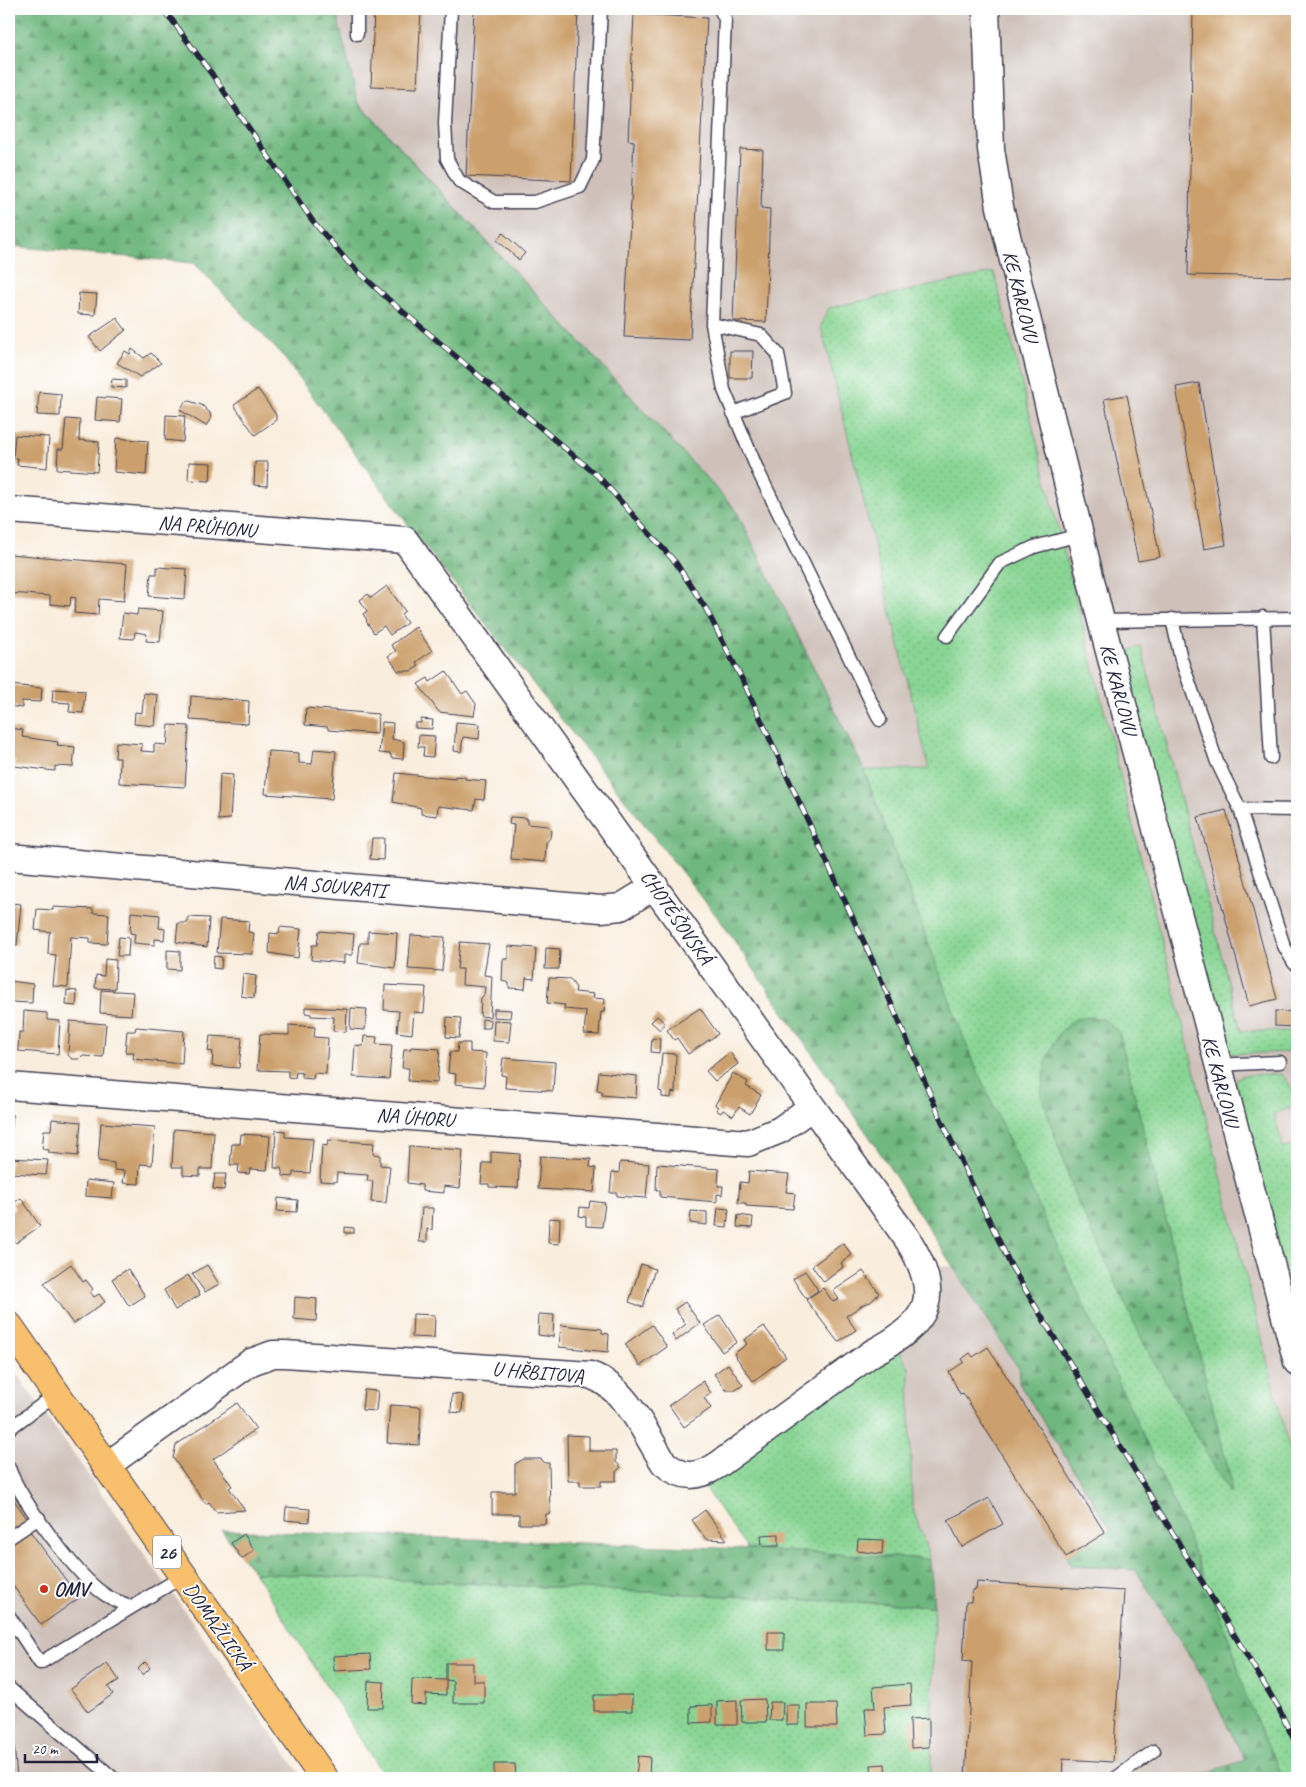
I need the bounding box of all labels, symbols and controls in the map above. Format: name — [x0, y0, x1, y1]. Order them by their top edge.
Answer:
street label: KE KARLOVU — [997, 248, 1045, 347]
street label: NA PRŮHONU — [157, 510, 260, 543]
street label: KE KARLOVU — [1094, 641, 1143, 740]
street label: CHOTĚŠOVSKÁ — [635, 865, 720, 972]
street label: NA SOUVRATI — [283, 870, 391, 904]
street label: KE KARLOVU — [1196, 1033, 1245, 1132]
street label: NA ÚHORU — [376, 1102, 458, 1133]
street label: U HŘBITOVA — [491, 1356, 586, 1389]
road number: 26 — [153, 1535, 181, 1568]
place label: OMV — [54, 1577, 93, 1602]
street label: DOMAŽLICKÁ — [178, 1577, 259, 1678]
marker: OMV — [38, 1583, 50, 1595]
scale bar — [25, 1732, 98, 1764]
text: 20 m — [32, 1740, 59, 1759]

